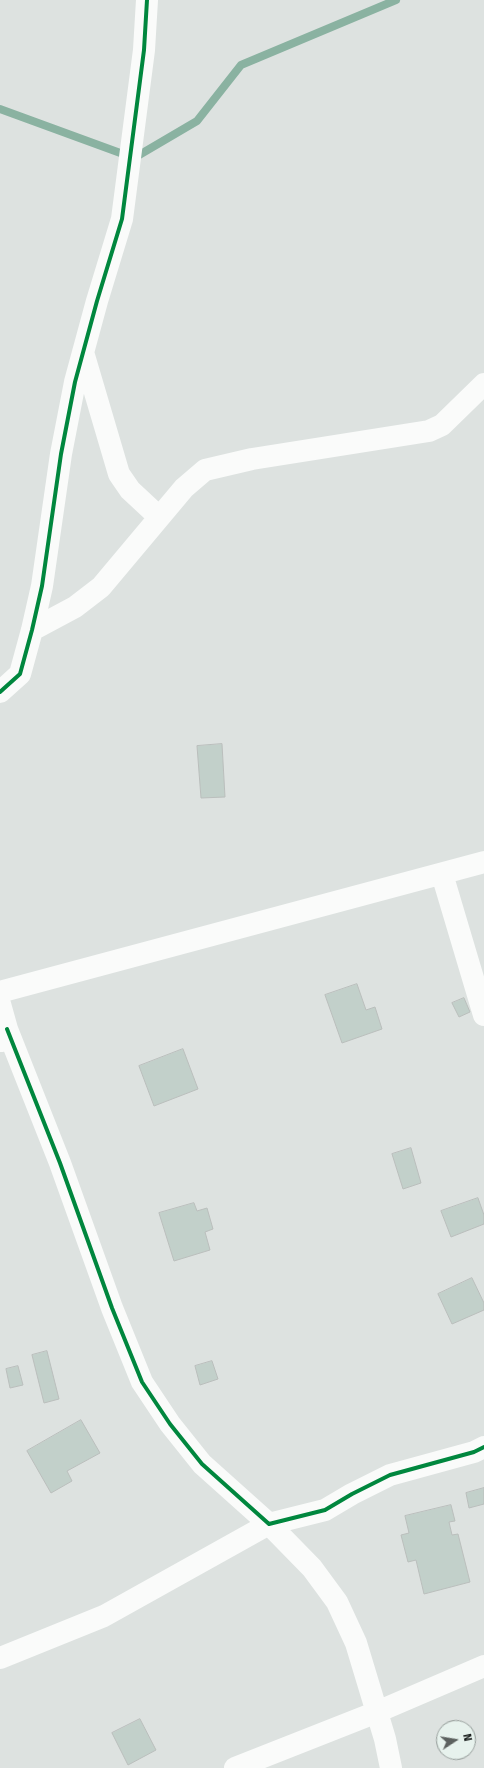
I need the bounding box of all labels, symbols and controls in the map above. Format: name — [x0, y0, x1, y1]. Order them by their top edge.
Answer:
north arrow — [436, 1720, 476, 1760]
text: N — [460, 1733, 474, 1743]

